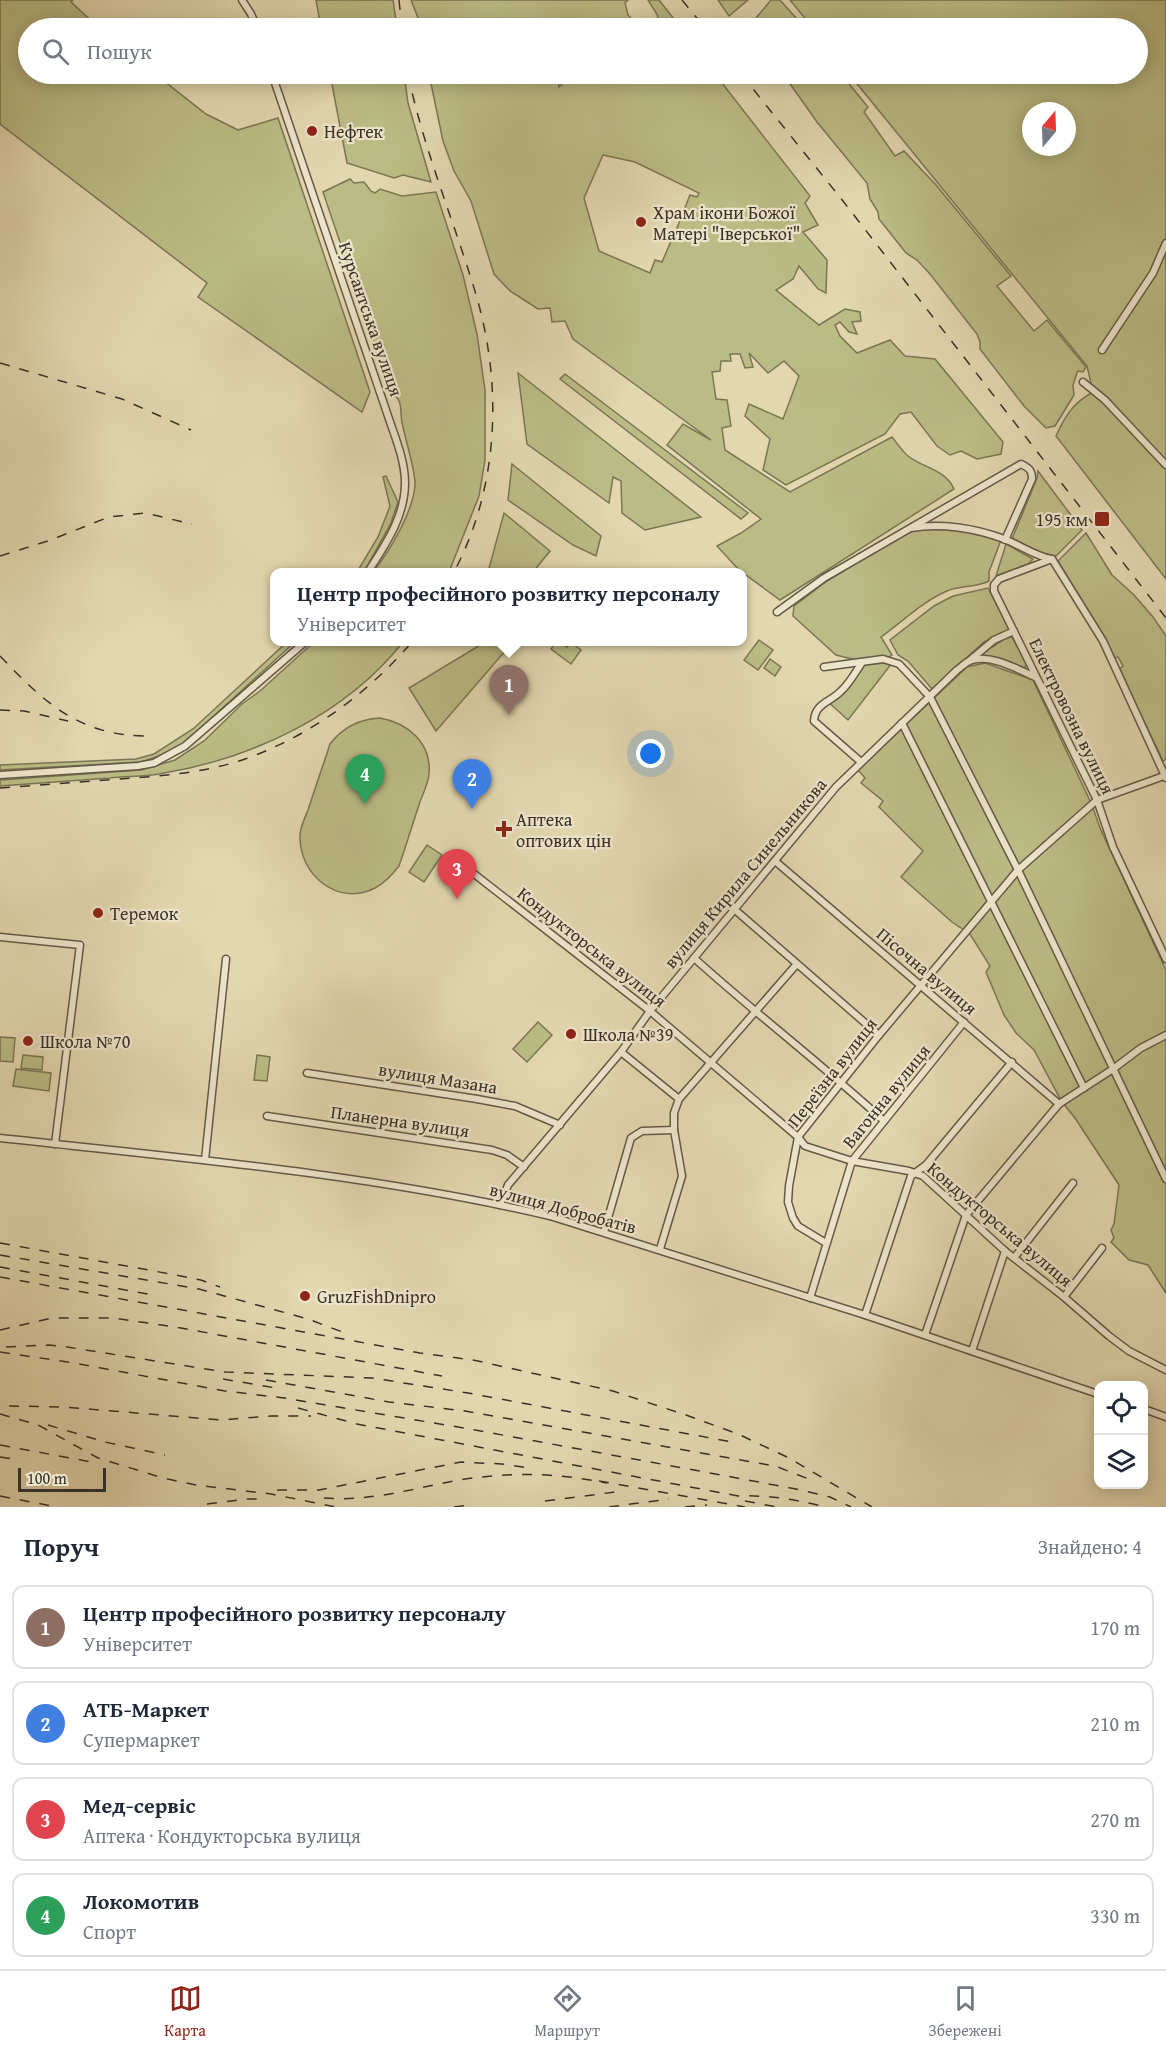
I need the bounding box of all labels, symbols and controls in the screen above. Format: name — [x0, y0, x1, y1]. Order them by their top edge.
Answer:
search box — [18, 18, 1148, 84]
icon: search — [39, 35, 72, 68]
text: Пошук — [87, 35, 152, 67]
north arrow — [1022, 102, 1076, 156]
place label: Нефтек — [324, 118, 384, 145]
marker: Нефтек — [305, 124, 319, 138]
place label: Храм ікони Божої Матері "Іверської" — [653, 199, 800, 247]
marker: Храм ікони Божої Матері "Іверської" — [634, 215, 648, 229]
street label: Курсантська вулиця — [332, 238, 410, 400]
place label: 195 км — [1036, 506, 1088, 533]
marker: 195 км — [1093, 510, 1111, 528]
popup — [270, 568, 747, 646]
text: Центр професійного розвитку персоналу — [297, 577, 720, 609]
text: Університет — [297, 609, 406, 638]
street label: Електровозна вулиця — [1022, 633, 1122, 799]
pin: 1 — [490, 666, 528, 715]
your location — [636, 739, 665, 768]
pin: 4 — [346, 754, 385, 804]
pin: 2 — [452, 760, 492, 809]
street label: вулиця Кирила Синельникова — [657, 772, 833, 974]
place label: Аптека оптових цін — [516, 806, 612, 854]
marker: Аптека оптових цін — [497, 822, 511, 836]
pin: 3 — [438, 850, 476, 899]
street label: Кондукторська вулиця — [512, 880, 672, 1014]
place label: Теремок — [110, 900, 179, 927]
marker: Теремок — [91, 906, 105, 920]
street label: Пісочна вулиця — [871, 921, 983, 1021]
street label: Переїзна вулиця — [781, 1012, 883, 1132]
place label: Школа №39 — [583, 1021, 673, 1048]
marker: Школа №39 — [564, 1027, 578, 1041]
place label: Школа №70 — [40, 1028, 131, 1055]
marker: Школа №70 — [21, 1034, 35, 1048]
street label: Вагонна вулиця — [836, 1038, 936, 1154]
street label: вулиця Мазана — [377, 1055, 500, 1101]
street label: Планерна вулиця — [329, 1098, 471, 1144]
street label: Кондукторська вулиця — [921, 1155, 1079, 1293]
street label: вулиця Добробатів — [487, 1175, 640, 1241]
place label: GruzFishDnipro — [317, 1283, 436, 1310]
marker: GruzFishDnipro — [298, 1289, 312, 1303]
map controls — [1094, 1381, 1148, 1489]
button: locate — [1094, 1381, 1148, 1435]
button: layers — [1094, 1435, 1148, 1489]
scale bar — [18, 1465, 106, 1492]
text: 100 m — [27, 1466, 67, 1490]
text: Поруч — [24, 1527, 99, 1566]
text: Знайдено: 4 — [1038, 1532, 1142, 1561]
text: Центр професійного розвитку персоналу — [83, 1597, 506, 1629]
text: 1 — [40, 1613, 51, 1642]
text: 170 m — [1090, 1613, 1140, 1642]
text: Університет — [83, 1629, 192, 1658]
text: АТБ-Маркет — [83, 1693, 209, 1725]
text: 2 — [40, 1709, 51, 1738]
text: 210 m — [1090, 1709, 1140, 1738]
text: Супермаркет — [83, 1725, 200, 1754]
text: Мед-сервіс — [83, 1789, 196, 1821]
text: 3 — [40, 1805, 51, 1834]
text: 270 m — [1090, 1805, 1140, 1834]
text: Аптека · Кондукторська вулиця — [83, 1821, 361, 1850]
text: Локомотив — [83, 1885, 199, 1917]
text: 4 — [40, 1901, 51, 1930]
text: 330 m — [1090, 1901, 1140, 1930]
text: Спорт — [83, 1917, 136, 1946]
tab: Карта — [164, 1982, 206, 2042]
tab: Маршрут — [534, 1982, 600, 2042]
tab: Збережені — [929, 1982, 1002, 2042]

